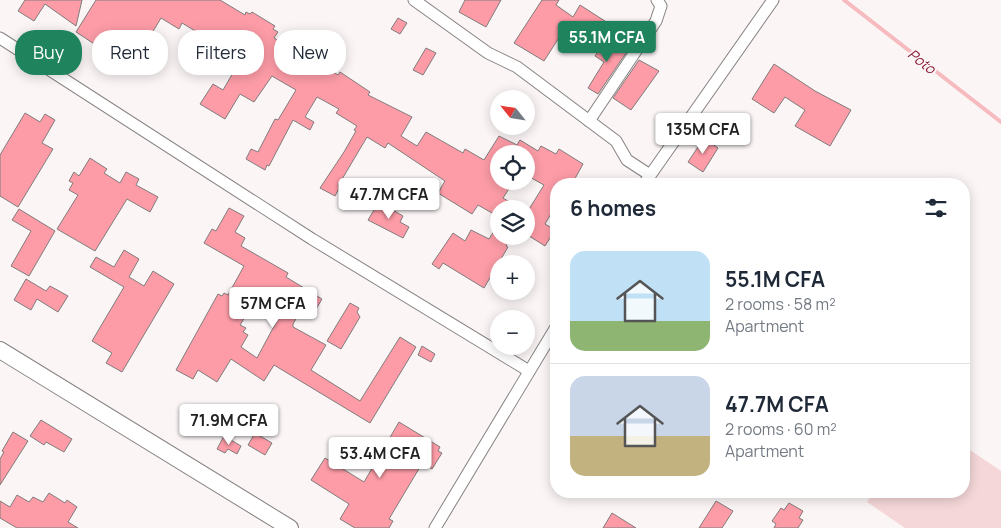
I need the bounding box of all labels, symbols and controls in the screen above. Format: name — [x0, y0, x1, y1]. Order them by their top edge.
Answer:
pin: 55.1M CFA — [550, 20, 664, 63]
text: 55.1M CFA — [569, 26, 645, 48]
chip: Buy — [15, 30, 82, 75]
chip: Rent — [92, 30, 168, 75]
chip: Filters — [178, 30, 264, 75]
chip: New — [274, 30, 346, 75]
water label: Poto — [904, 44, 940, 78]
north arrow — [490, 90, 535, 135]
map controls — [490, 90, 535, 355]
pin: 135M CFA — [651, 112, 755, 155]
text: 135M CFA — [666, 118, 740, 140]
button: locate — [490, 145, 535, 190]
pin: 47.7M CFA — [332, 178, 446, 220]
text: 47.7M CFA — [349, 183, 429, 205]
text: 6 homes — [570, 194, 656, 222]
icon: filters — [922, 194, 950, 222]
button: layers — [490, 200, 535, 245]
button: + — [490, 255, 535, 300]
text: 55.1M CFA — [725, 265, 825, 293]
icon: home — [610, 271, 670, 331]
pin: 57M CFA — [227, 286, 319, 329]
text: 57M CFA — [240, 292, 306, 314]
text: 2 rooms · 58 m² — [725, 293, 836, 315]
button: − — [490, 310, 535, 355]
text: Apartment — [725, 315, 804, 337]
text: 47.7M CFA — [725, 390, 829, 418]
icon: home — [610, 396, 670, 456]
pin: 71.9M CFA — [172, 404, 286, 446]
text: 71.9M CFA — [190, 409, 268, 431]
text: 2 rooms · 60 m² — [725, 418, 837, 440]
pin: 53.4M CFA — [323, 436, 437, 479]
text: Apartment — [725, 440, 804, 462]
text: 53.4M CFA — [340, 442, 420, 464]

